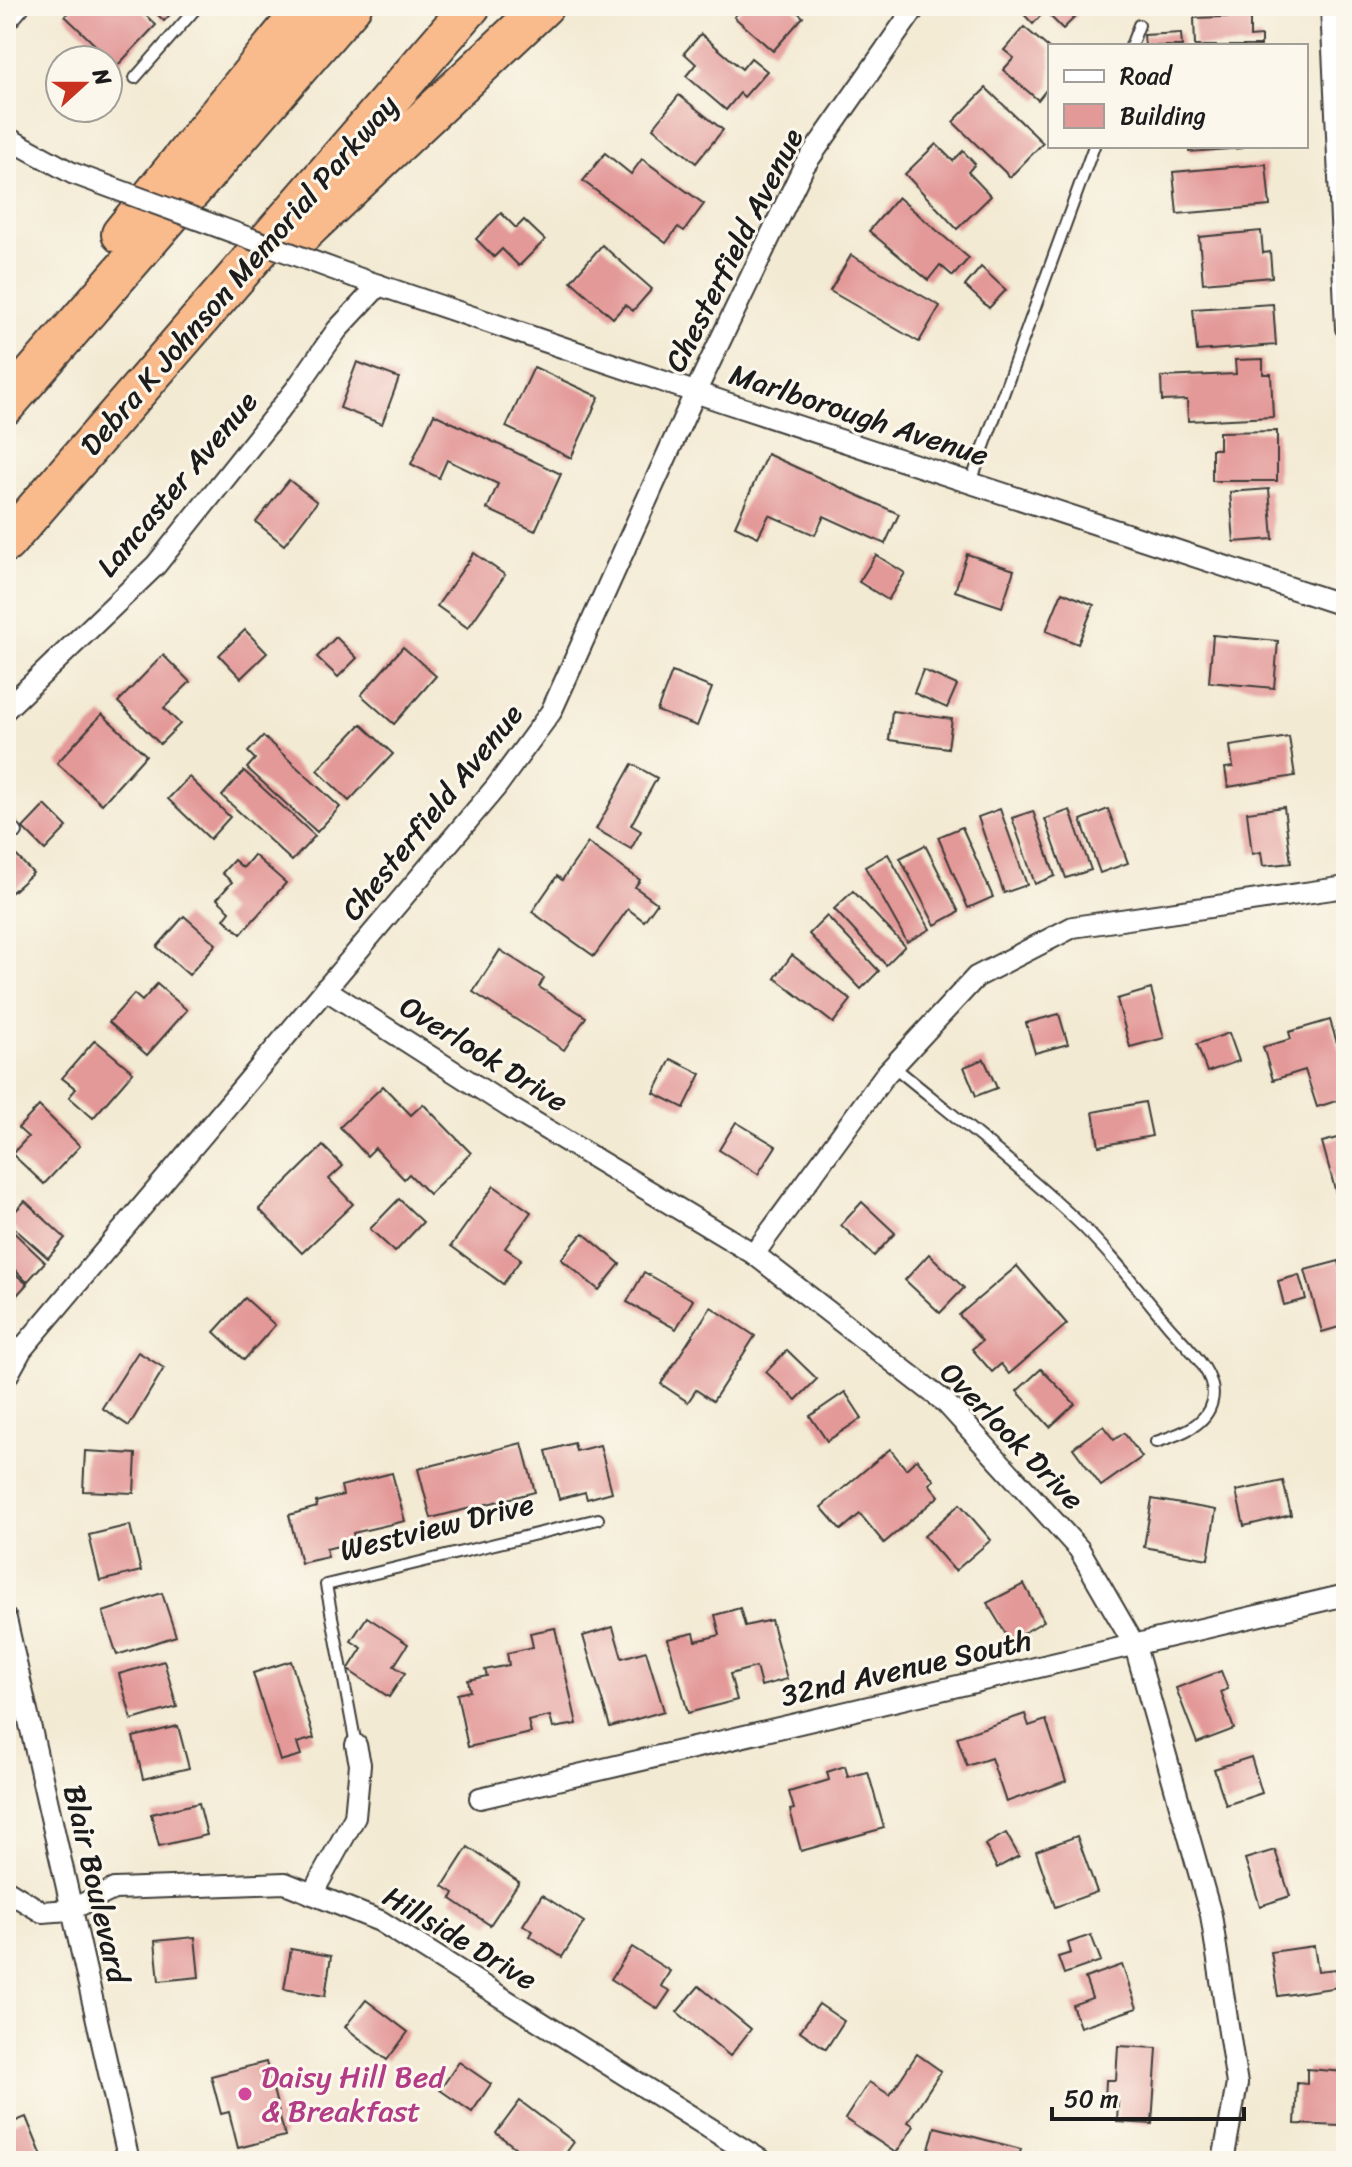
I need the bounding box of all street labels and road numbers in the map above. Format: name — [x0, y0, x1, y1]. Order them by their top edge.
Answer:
street label: Debra K Johnson Memorial Parkway — [66, 81, 413, 469]
street label: Chesterfield Avenue — [649, 118, 819, 382]
street label: Marlborough Avenue — [722, 348, 996, 482]
street label: Lancaster Avenue — [82, 378, 272, 590]
street label: Chesterfield Avenue — [327, 691, 537, 933]
street label: Overlook Drive — [389, 980, 579, 1128]
street label: Overlook Drive — [926, 1348, 1098, 1524]
street label: Westview Drive — [334, 1477, 540, 1577]
street label: 32nd Avenue South — [775, 1613, 1037, 1723]
street label: Blair Boulevard — [47, 1779, 146, 1991]
street label: Hillside Drive — [372, 1870, 548, 2006]

